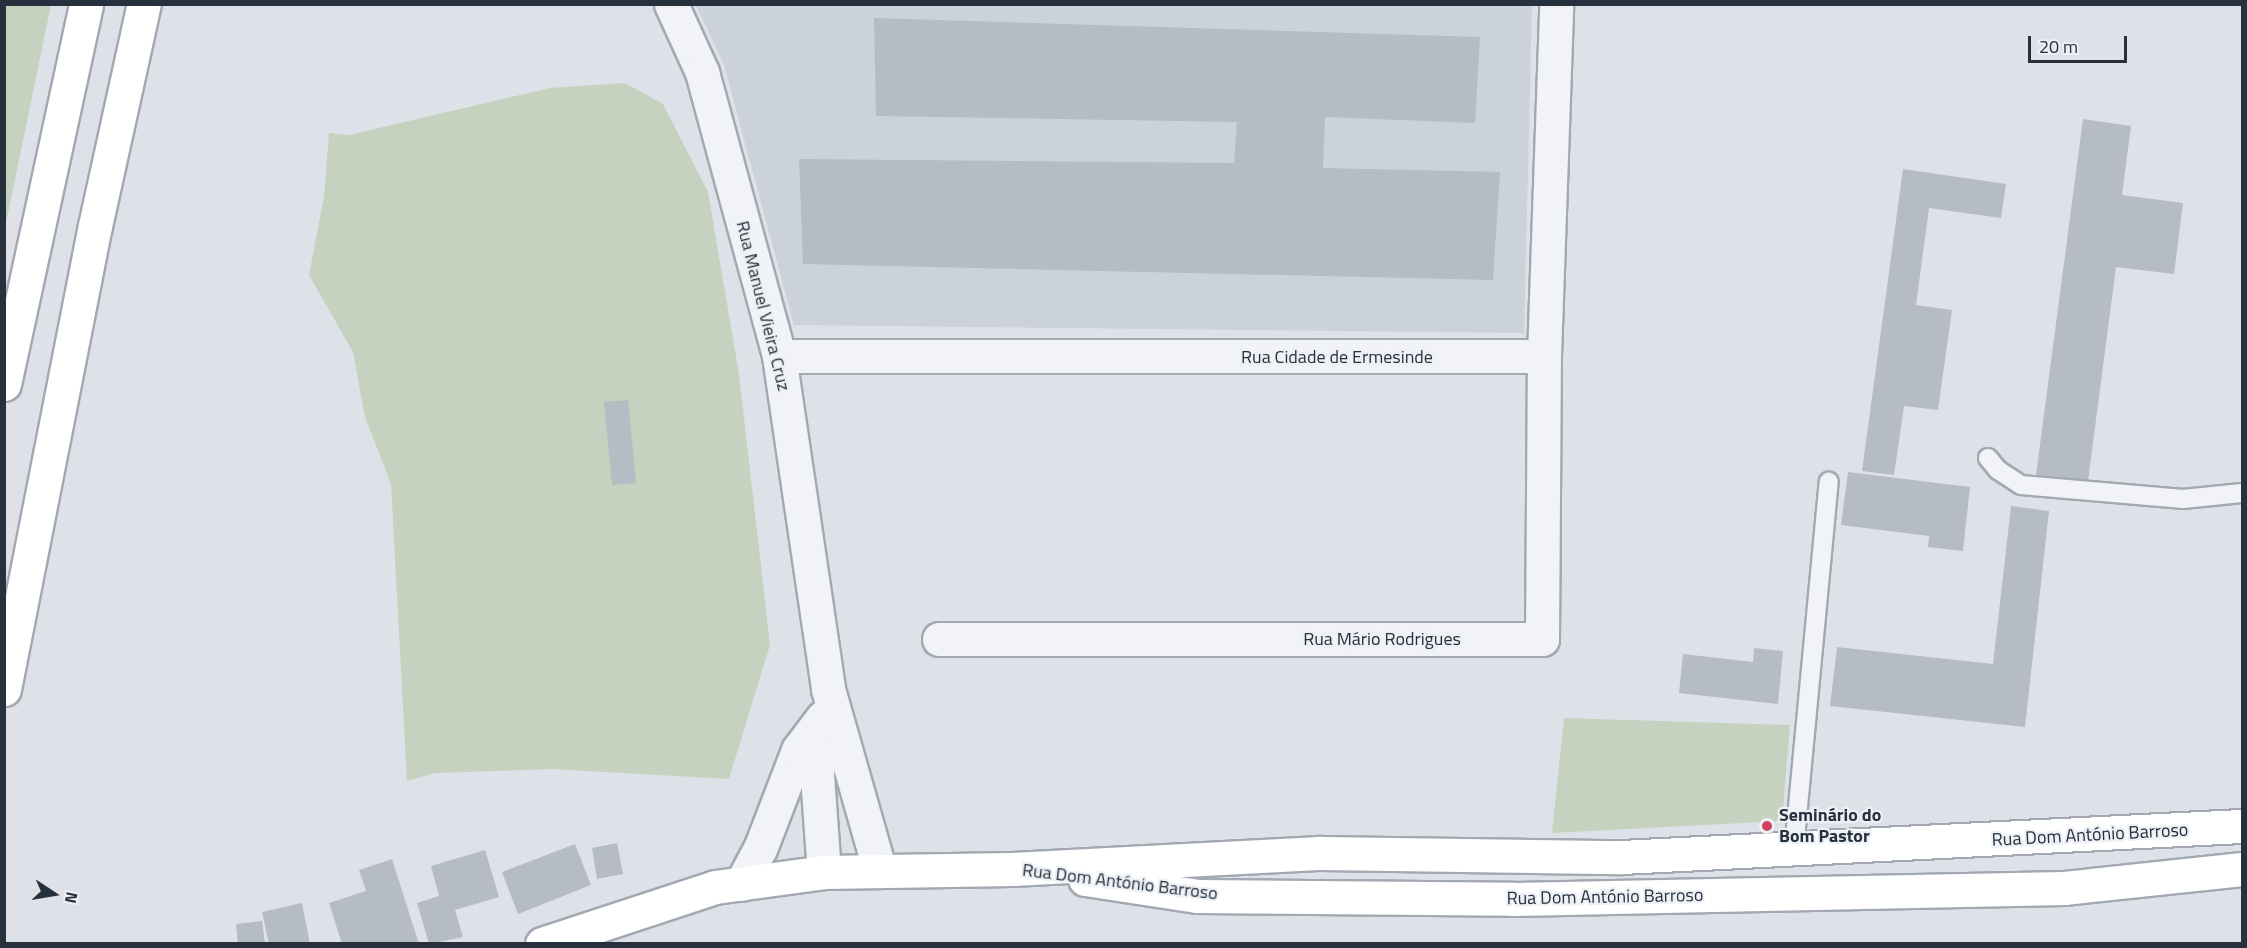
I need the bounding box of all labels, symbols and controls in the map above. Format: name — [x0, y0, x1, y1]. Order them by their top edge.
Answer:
scale bar — [2031, 24, 2130, 62]
text: 20 m — [2039, 33, 2078, 60]
street label: Rua Manuel Vieira Cruz — [731, 219, 795, 393]
street label: Rua Cidade de Ermesinde — [1241, 346, 1433, 368]
street label: Rua Mário Rodrigues — [1303, 628, 1461, 650]
place label: Seminário do Bom Pastor — [1779, 805, 1881, 848]
marker: Seminário do Bom Pastor — [1760, 819, 1774, 833]
street label: Rua Dom António Barroso — [1991, 819, 2189, 851]
street label: Rua Dom António Barroso — [1021, 859, 1219, 905]
north arrow — [24, 864, 84, 924]
street label: Rua Dom António Barroso — [1506, 884, 1704, 910]
text: N — [59, 890, 84, 906]

